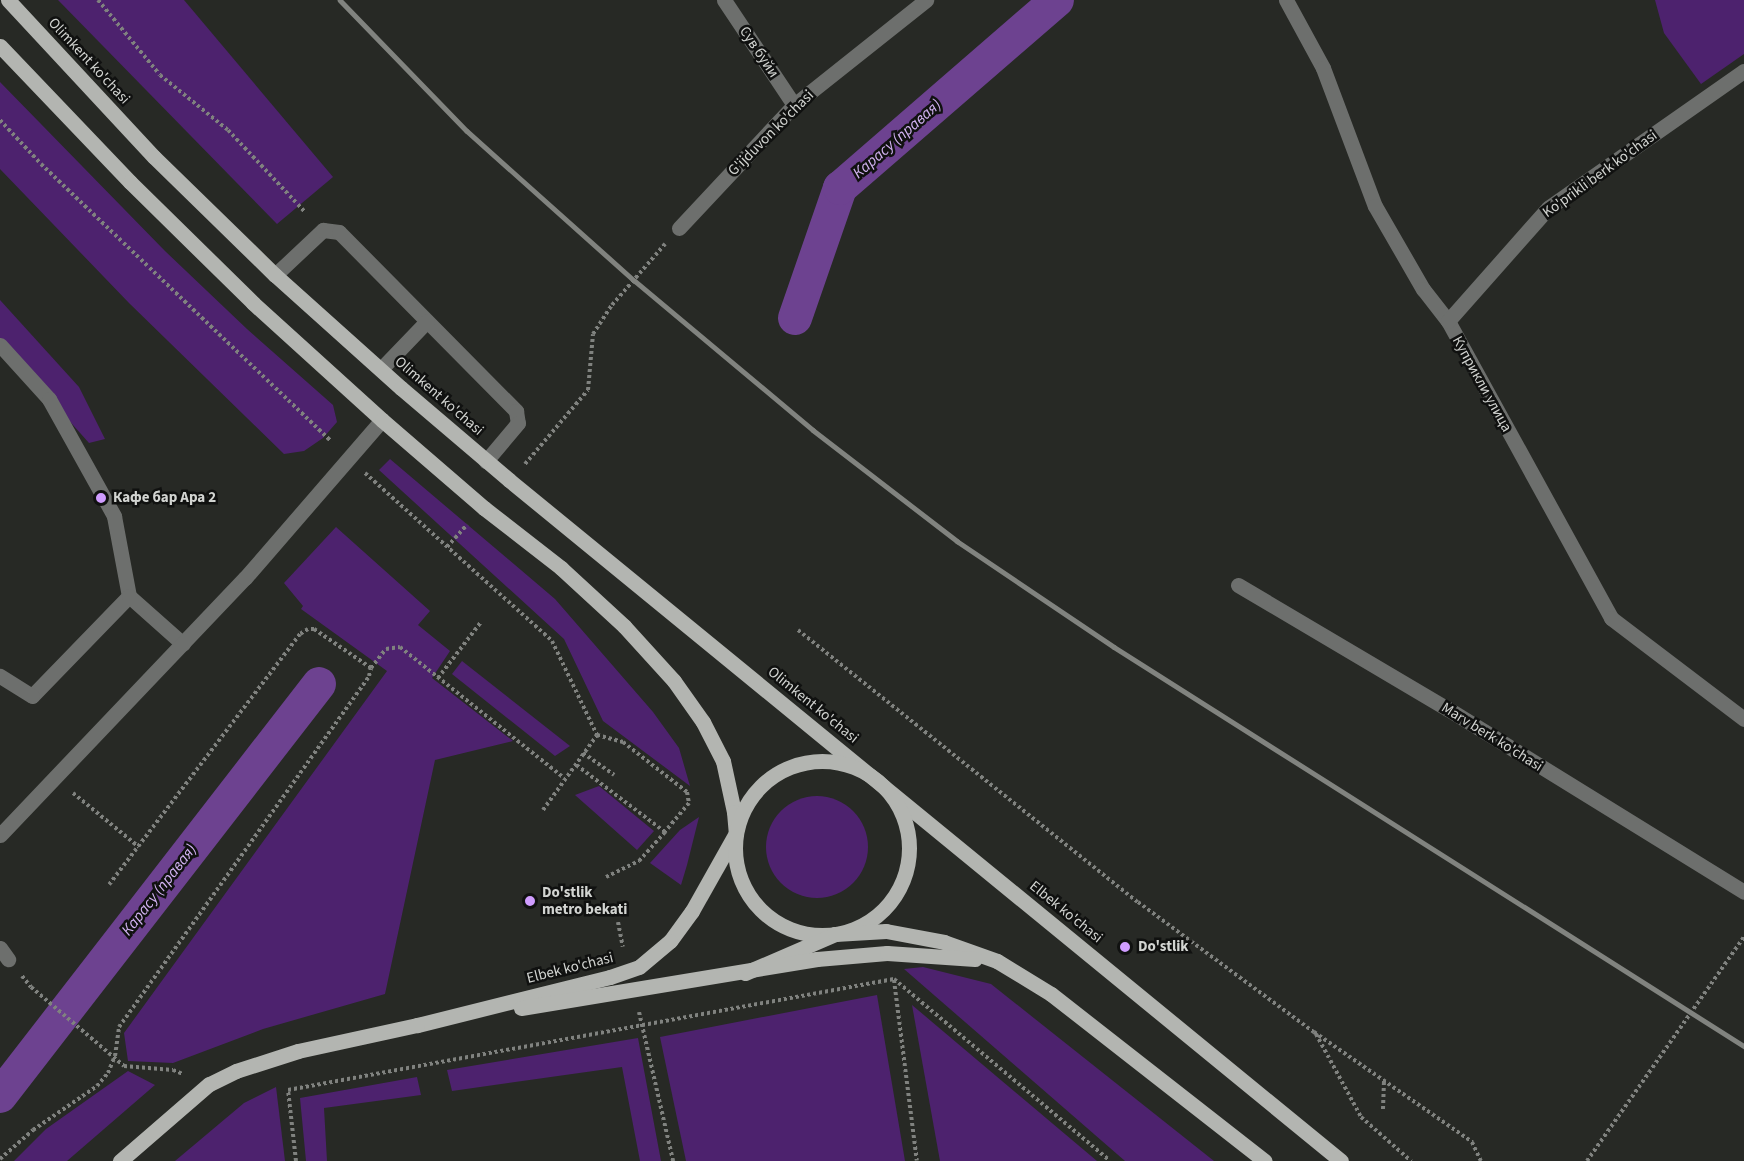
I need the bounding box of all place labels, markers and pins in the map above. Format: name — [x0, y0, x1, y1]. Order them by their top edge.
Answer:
place label: Кафе бар Ара 2 — [113, 489, 216, 507]
marker: Кафе бар Ара 2 — [94, 491, 108, 505]
place label: Do'stlik metro bekati — [542, 883, 627, 918]
marker: Do'stlik metro bekati — [523, 894, 537, 908]
marker: Do'stlik — [1116, 938, 1134, 956]
place label: Do'stlik — [1138, 938, 1189, 956]

